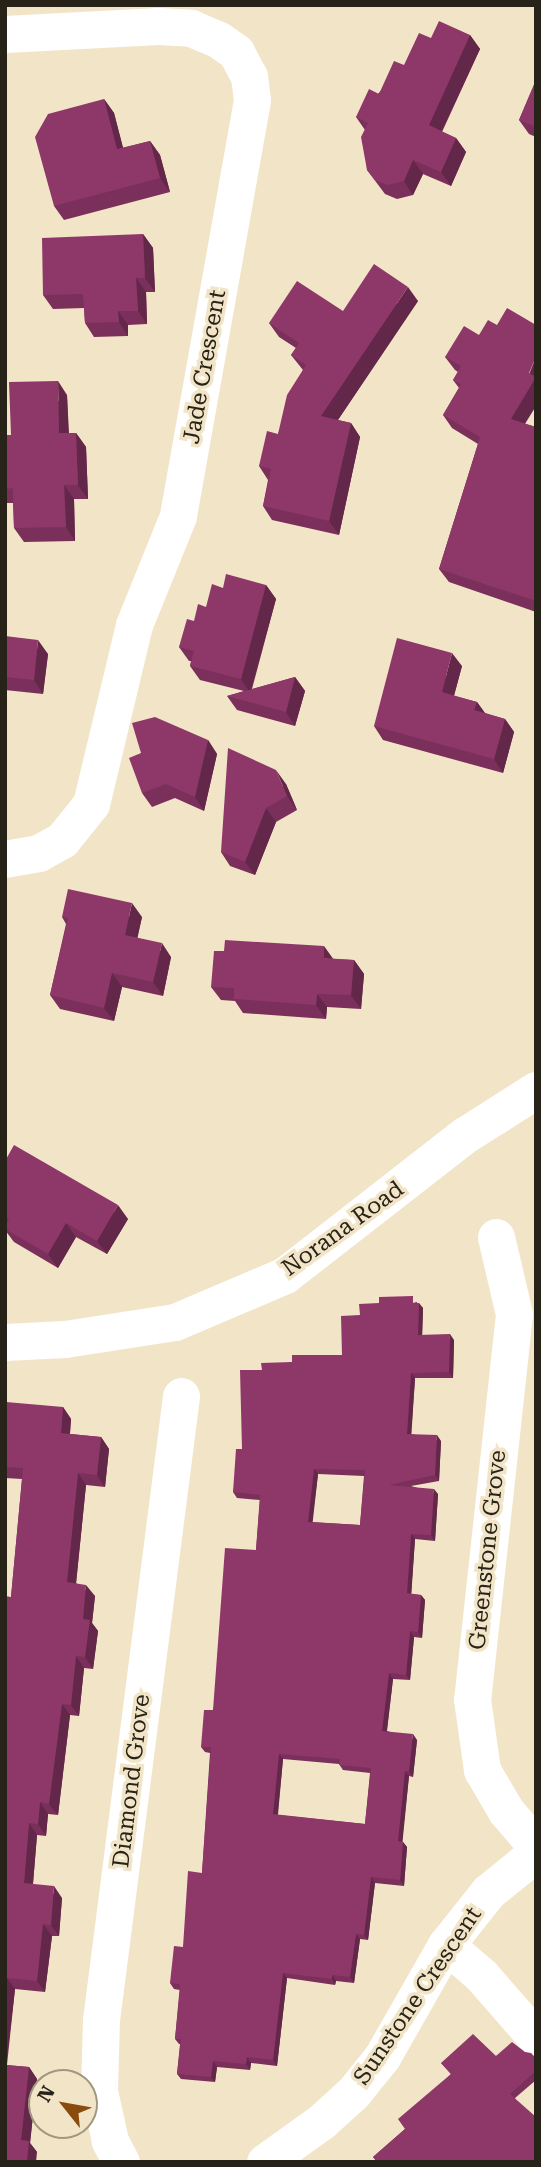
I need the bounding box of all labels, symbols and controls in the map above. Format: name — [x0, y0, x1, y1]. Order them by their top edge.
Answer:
street label: Jade Crescent — [178, 288, 232, 446]
street label: Norana Road — [277, 1176, 409, 1282]
street label: Greenstone Grove — [464, 1449, 512, 1651]
street label: Diamond Grove — [108, 1693, 156, 1869]
street label: Sunstone Crescent — [348, 1902, 488, 2090]
north arrow — [28, 2069, 98, 2139]
text: N — [33, 2082, 60, 2106]

